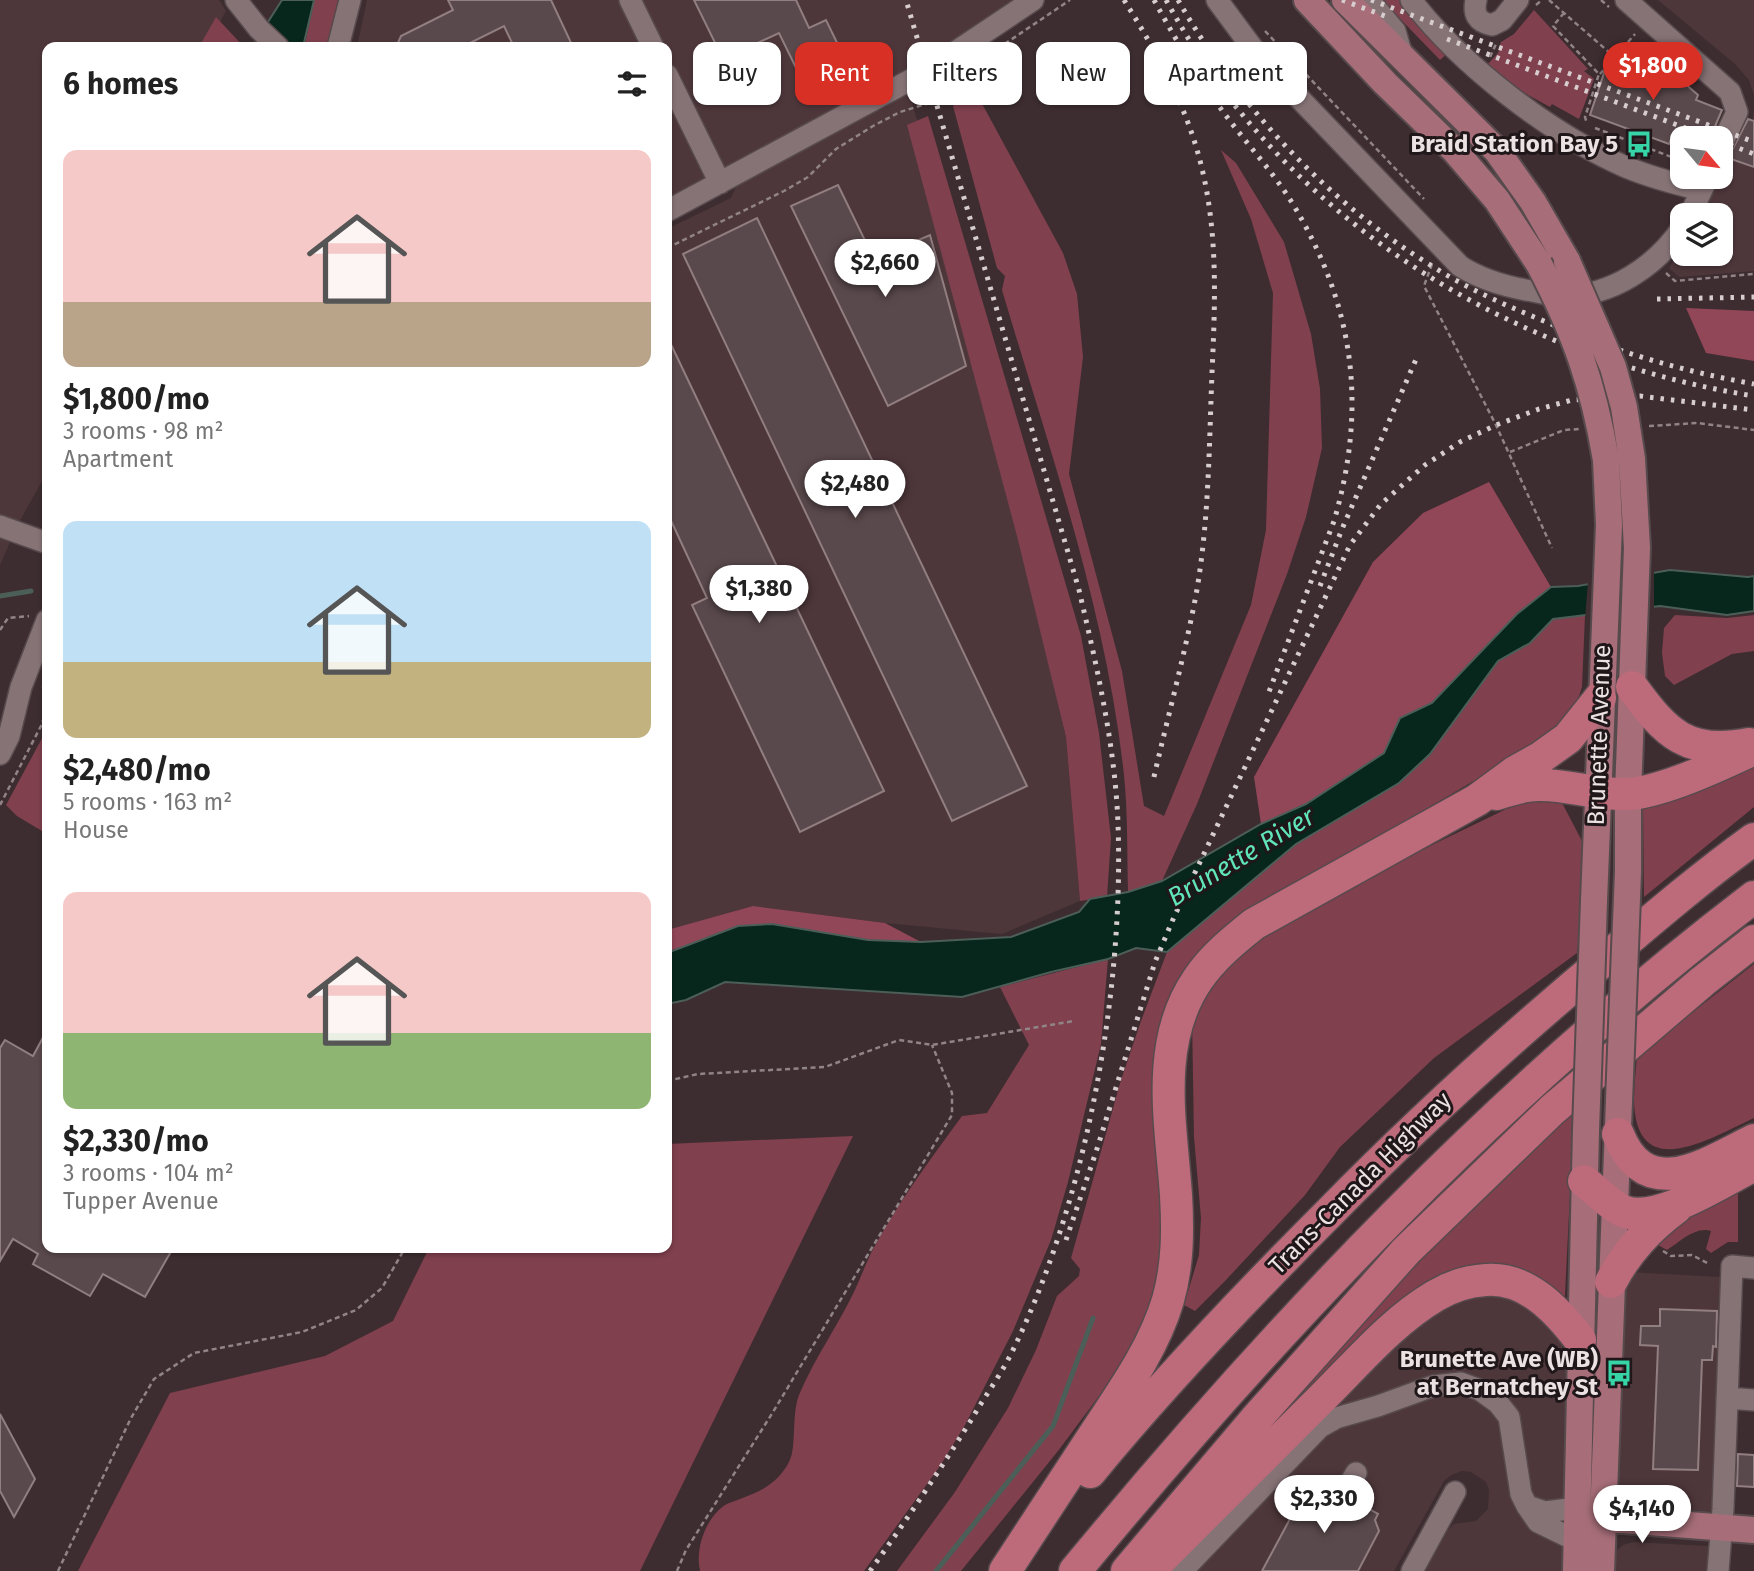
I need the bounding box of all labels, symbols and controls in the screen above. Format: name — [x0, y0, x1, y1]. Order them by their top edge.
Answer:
chip: Buy — [693, 42, 781, 105]
chip: Rent — [795, 42, 893, 105]
chip: Filters — [907, 42, 1022, 105]
chip: New — [1036, 42, 1130, 105]
chip: Apartment — [1144, 42, 1307, 105]
pin: $1,800 — [1596, 42, 1710, 102]
text: $1,800 — [1619, 51, 1687, 79]
icon: filters — [613, 65, 651, 103]
text: 6 homes — [63, 66, 178, 102]
north arrow — [1670, 126, 1732, 189]
map controls — [1670, 126, 1733, 266]
bus stop icon: Braid Station Bay 5 — [1624, 129, 1654, 159]
place label: Braid Station Bay 5 — [1410, 130, 1618, 158]
icon: home — [294, 196, 420, 322]
button: layers — [1670, 203, 1733, 266]
pin: $2,660 — [828, 240, 942, 299]
text: $2,660 — [851, 248, 919, 276]
text: $1,800/mo — [63, 381, 210, 417]
text: 3 rooms · 98 m² — [63, 417, 223, 445]
text: Apartment — [63, 445, 173, 473]
pin: $2,480 — [798, 461, 912, 520]
text: $2,480 — [820, 469, 890, 497]
pin: $1,380 — [702, 566, 816, 625]
icon: home — [294, 567, 420, 693]
text: $1,380 — [725, 574, 793, 602]
street label: Brunette Avenue — [1582, 644, 1616, 826]
text: $2,480/mo — [63, 752, 211, 788]
text: 5 rooms · 163 m² — [63, 788, 232, 816]
water label: Brunette River — [1162, 800, 1321, 913]
text: House — [63, 816, 129, 844]
icon: home — [294, 938, 420, 1064]
street label: Trans-Canada Highway — [1263, 1086, 1457, 1280]
text: $2,330/mo — [63, 1123, 209, 1159]
text: 3 rooms · 104 m² — [63, 1159, 234, 1187]
text: Tupper Avenue — [63, 1187, 219, 1215]
place label: Brunette Ave (WB) at Bernatchey St — [1400, 1345, 1599, 1401]
bus stop icon: Brunette Ave (WB) at Bernatchey St — [1604, 1358, 1634, 1388]
pin: $2,330 — [1267, 1476, 1381, 1535]
text: $2,330 — [1290, 1484, 1358, 1512]
pin: $4,140 — [1585, 1486, 1699, 1545]
text: $4,140 — [1609, 1494, 1675, 1522]

